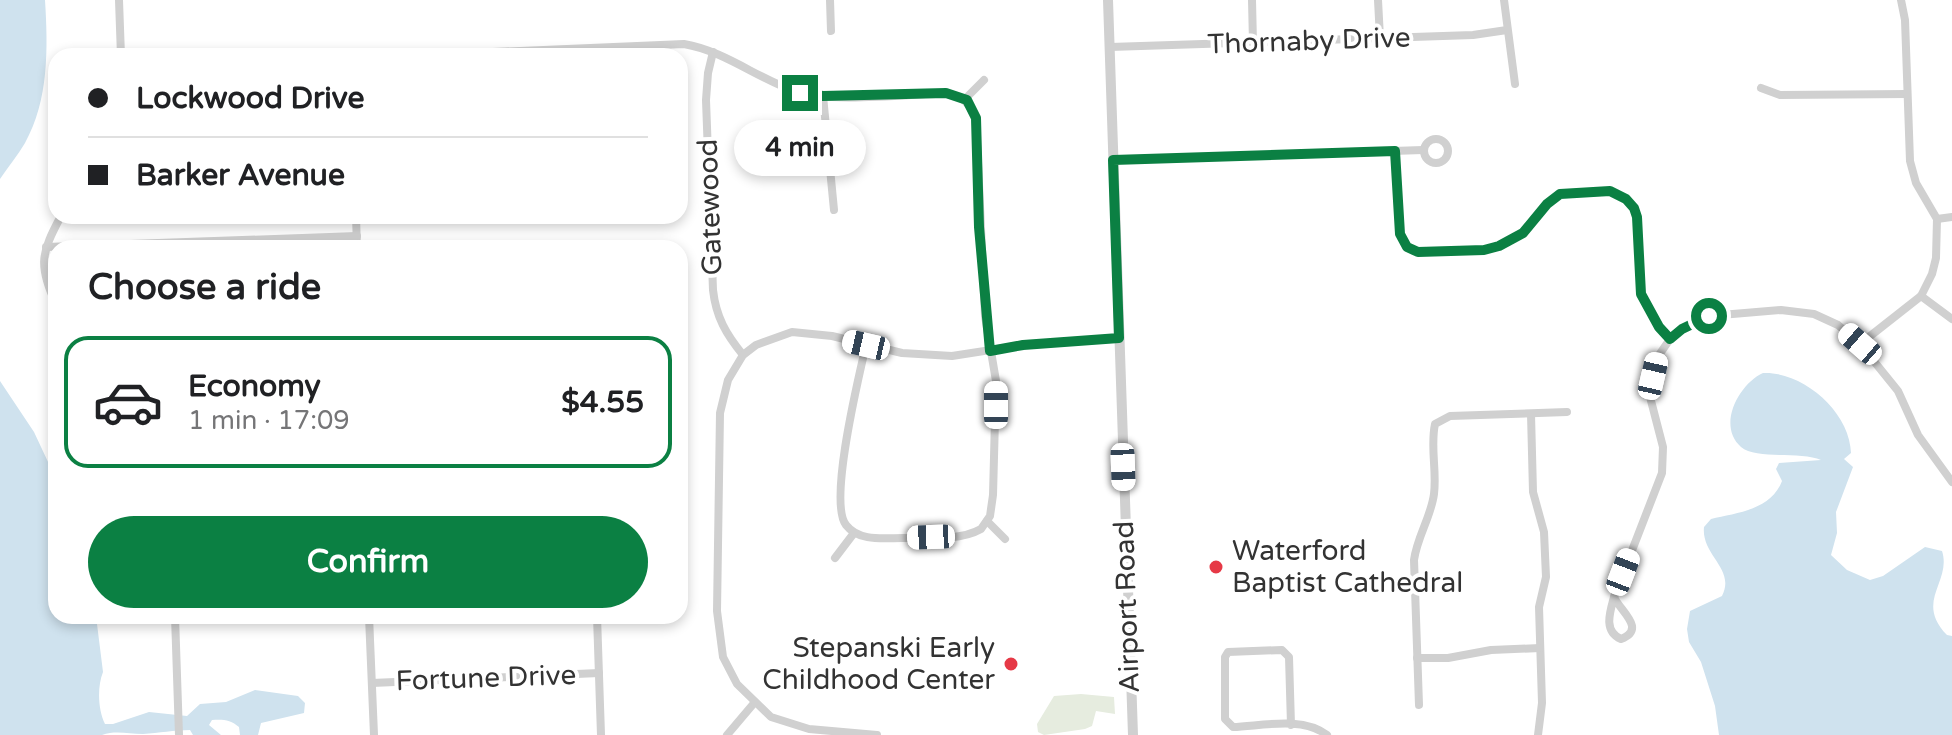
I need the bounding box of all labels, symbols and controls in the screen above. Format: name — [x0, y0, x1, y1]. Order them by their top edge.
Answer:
street label: Thornaby Drive — [1207, 20, 1411, 62]
route end — [782, 75, 818, 111]
text: Lockwood Drive — [136, 80, 365, 117]
callout: 4 min — [734, 121, 866, 177]
text: 4 min — [765, 132, 835, 163]
street label: Gatewood — [691, 138, 729, 276]
text: Barker Avenue — [136, 157, 345, 194]
text: Choose a ride — [88, 266, 321, 309]
route start — [1691, 298, 1727, 334]
car — [1834, 319, 1886, 369]
car — [840, 328, 892, 362]
car — [1636, 350, 1670, 402]
icon: car — [92, 366, 164, 438]
text: Economy — [188, 368, 321, 405]
car — [984, 381, 1008, 429]
text: $4.55 — [561, 384, 644, 421]
text: 1 min · 17:09 — [188, 405, 350, 436]
car — [1110, 443, 1136, 491]
button: Confirm — [88, 516, 648, 608]
street label: Airport Road — [1107, 520, 1147, 694]
car — [907, 524, 955, 550]
place label: Waterford Baptist Cathedral — [1232, 534, 1463, 600]
car — [1603, 545, 1643, 599]
marker: Waterford Baptist Cathedral — [1207, 558, 1225, 576]
place label: Stepanski Early Childhood Center — [762, 631, 995, 697]
marker: Stepanski Early Childhood Center — [1002, 655, 1020, 673]
street label: Fortune Drive — [395, 658, 577, 698]

